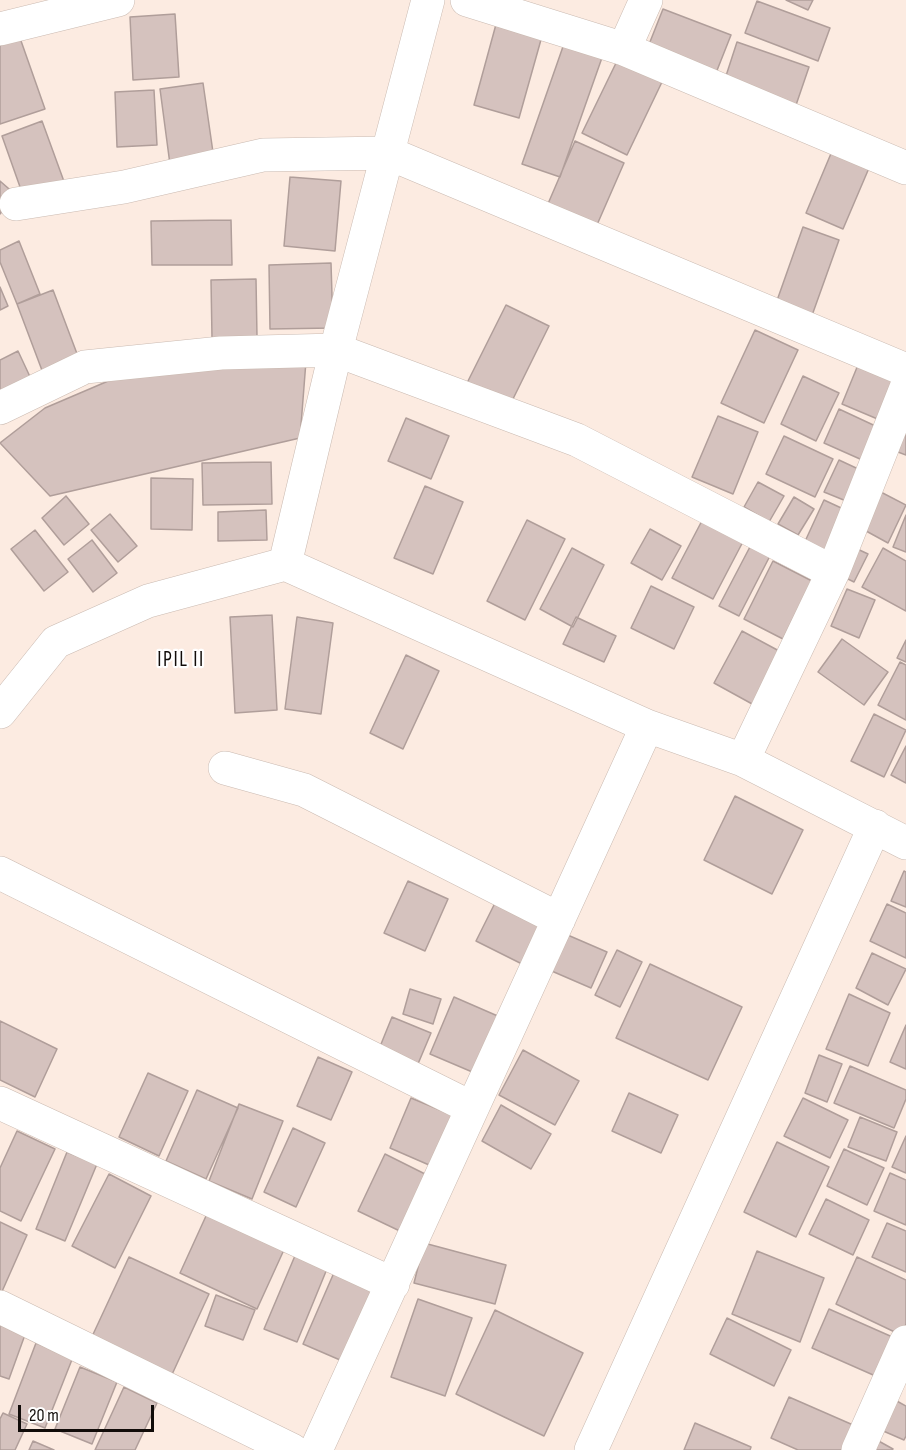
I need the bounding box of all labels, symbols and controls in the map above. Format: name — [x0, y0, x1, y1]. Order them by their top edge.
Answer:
district label: IPIL II — [157, 648, 205, 674]
scale bar — [21, 1393, 158, 1431]
text: 20 m — [29, 1405, 59, 1426]

